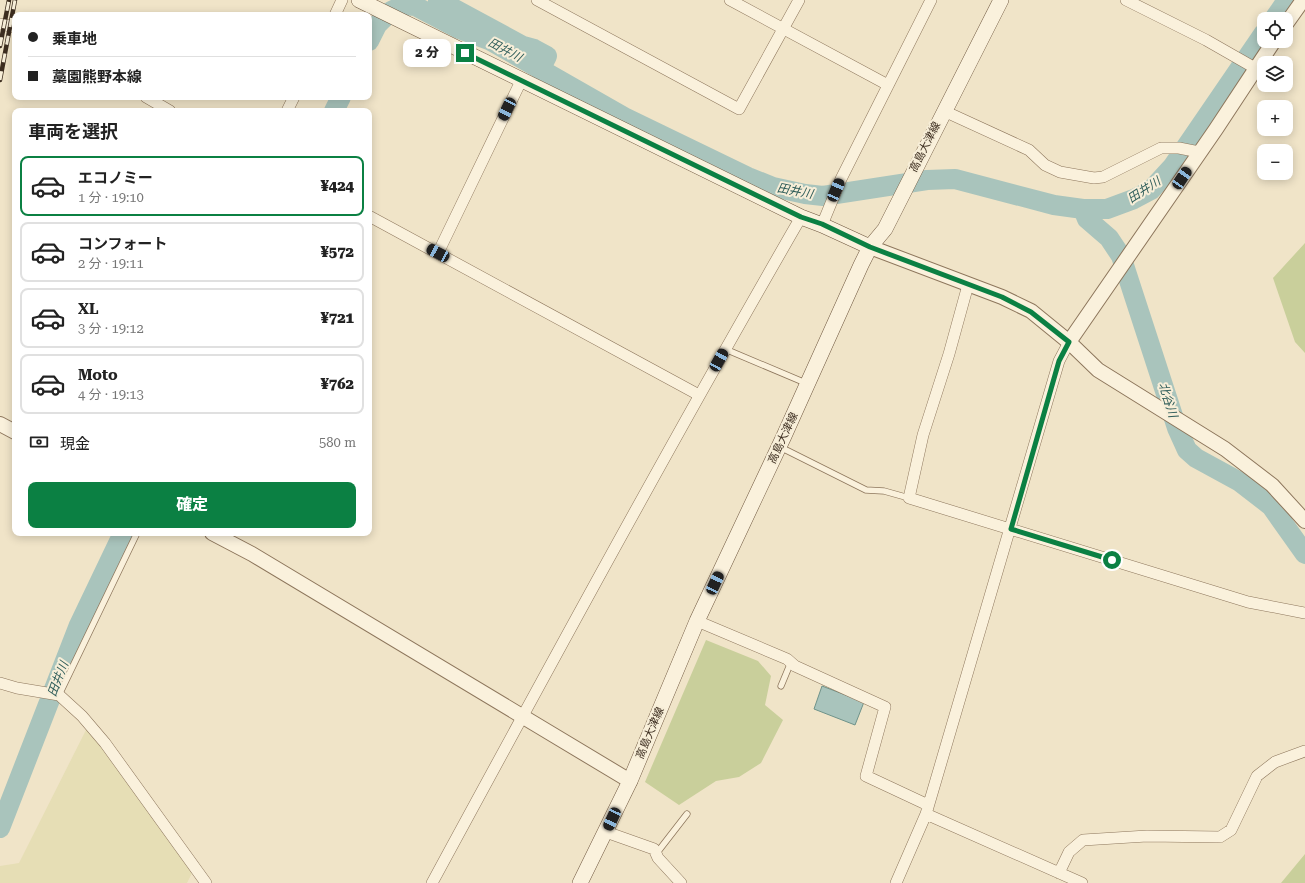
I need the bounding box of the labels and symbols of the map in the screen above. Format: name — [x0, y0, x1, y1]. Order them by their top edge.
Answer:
water label: 田井川 — [486, 35, 526, 66]
callout: 2 分 — [403, 39, 451, 67]
route end — [456, 44, 474, 62]
car — [496, 96, 518, 122]
street label: 高島大津線 — [907, 120, 943, 174]
car — [1170, 165, 1194, 191]
water label: 田井川 — [1125, 173, 1165, 206]
car — [826, 177, 846, 203]
water label: 田井川 — [776, 181, 816, 202]
car — [425, 242, 451, 264]
car — [708, 347, 730, 373]
water label: 北谷川 — [1156, 381, 1181, 421]
street label: 高島大津線 — [765, 410, 801, 466]
route start — [1103, 551, 1121, 569]
car — [704, 570, 726, 596]
water label: 田井川 — [45, 658, 72, 698]
street label: 高島大津線 — [633, 705, 667, 761]
car — [601, 806, 623, 832]

